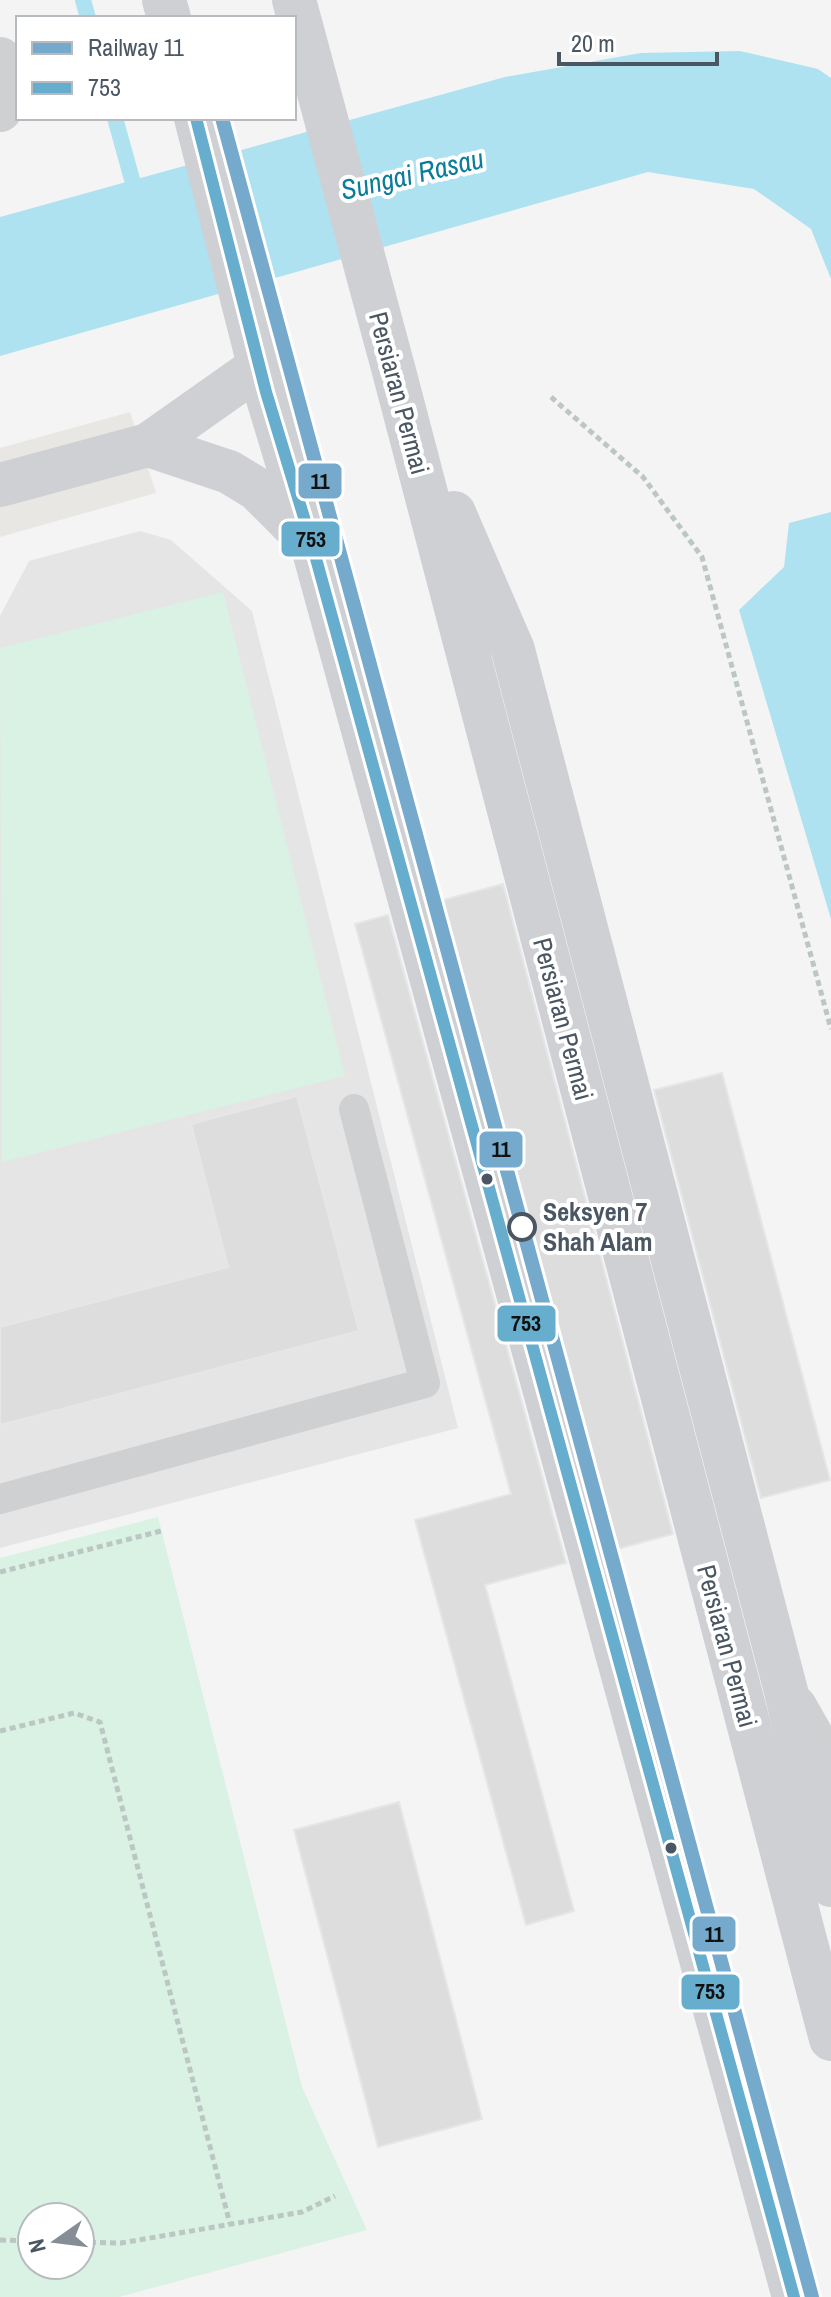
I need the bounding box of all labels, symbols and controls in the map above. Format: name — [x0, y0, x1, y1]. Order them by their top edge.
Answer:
legend — [16, 16, 296, 120]
scale bar — [559, 16, 717, 66]
text: 20 m — [571, 27, 615, 59]
text: Railway 11 — [88, 31, 184, 63]
text: 753 — [88, 71, 121, 103]
water label: Sungai Rasau — [337, 139, 487, 209]
street label: Persiaran Permai — [361, 308, 438, 478]
line badge: 11 — [297, 462, 343, 500]
text: 11 — [310, 466, 331, 496]
line badge: 753 — [280, 520, 341, 558]
text: 753 — [296, 524, 326, 554]
street label: Persiaran Permai — [525, 934, 602, 1104]
line badge: 11 — [478, 1130, 524, 1169]
text: 11 — [491, 1134, 512, 1164]
unlabelled marker — [479, 1171, 495, 1187]
place label: Seksyen 7 Shah Alam — [543, 1194, 652, 1259]
marker: Seksyen 7 Shah Alam — [508, 1213, 536, 1241]
line badge: 753 — [496, 1304, 557, 1343]
text: 753 — [511, 1308, 541, 1338]
street label: Persiaran Permai — [689, 1561, 766, 1731]
unlabelled marker — [663, 1840, 679, 1856]
line badge: 11 — [691, 1915, 737, 1953]
text: 11 — [704, 1919, 725, 1949]
line badge: 753 — [680, 1973, 741, 2011]
text: 753 — [695, 1976, 725, 2006]
north arrow — [16, 2201, 96, 2281]
text: N — [20, 2236, 53, 2256]

